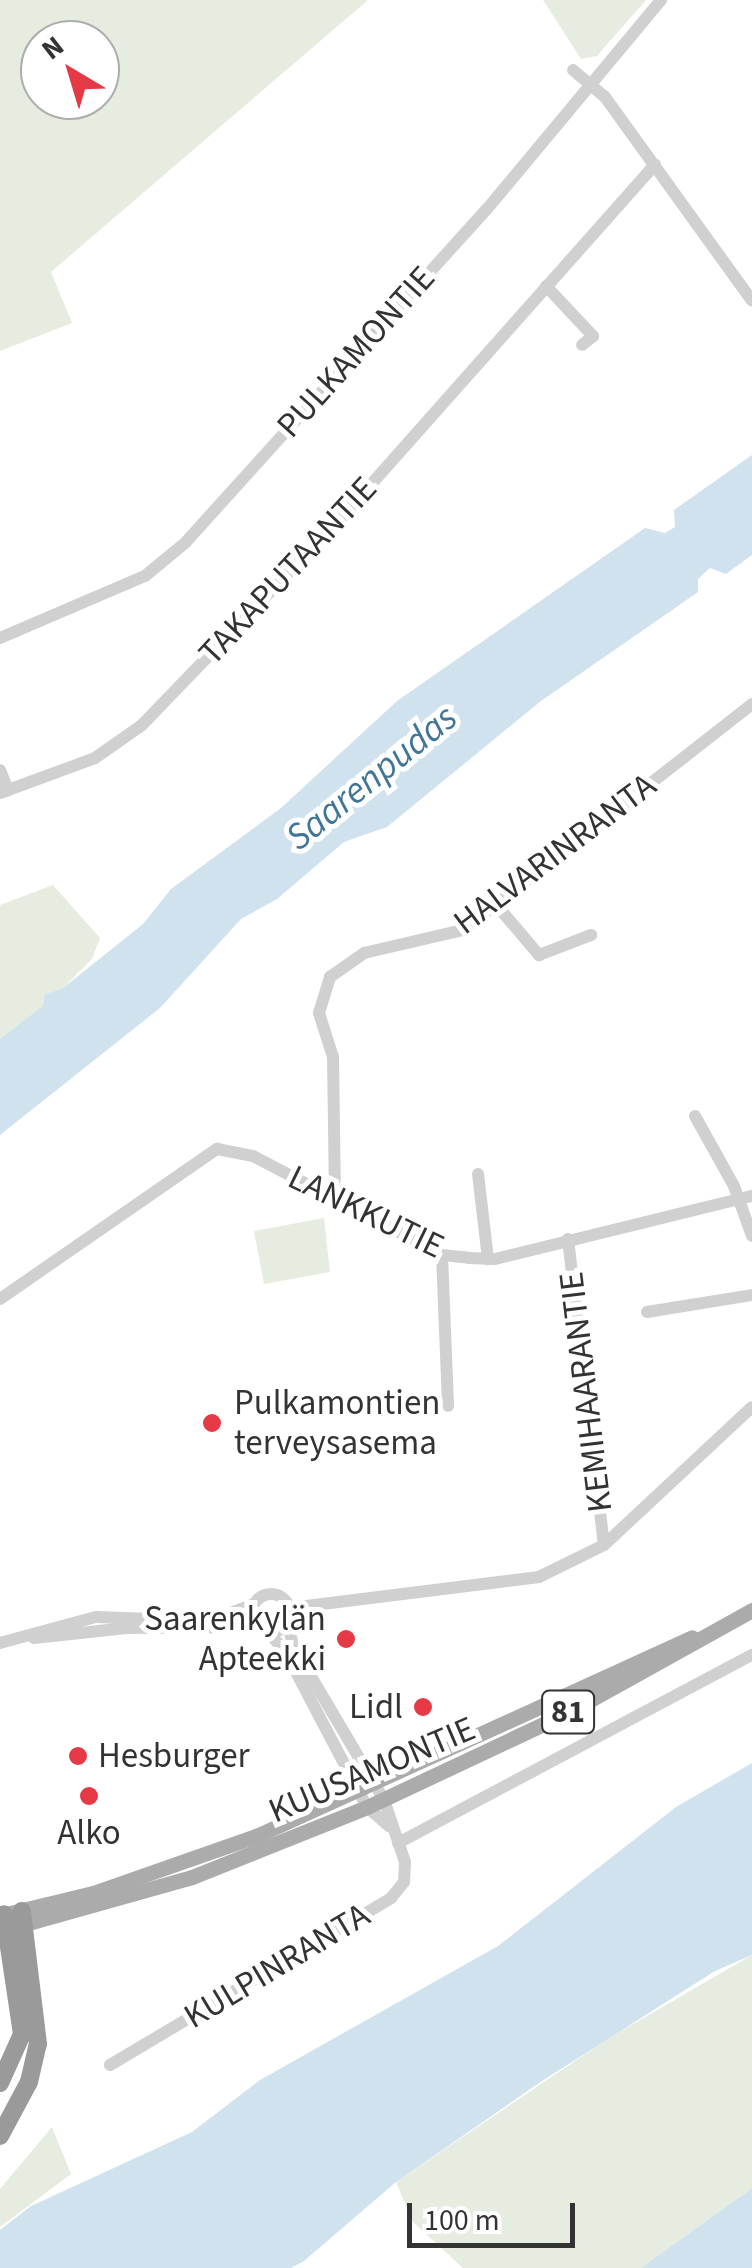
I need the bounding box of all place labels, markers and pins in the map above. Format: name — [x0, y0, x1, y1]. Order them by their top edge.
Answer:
place label: Pulkamontien terveysasema — [234, 1382, 440, 1464]
marker: Pulkamontien terveysasema — [199, 1410, 225, 1436]
place label: Saarenkylän Apteekki — [144, 1598, 326, 1680]
marker: Saarenkylän Apteekki — [335, 1628, 357, 1650]
place label: Lidl — [349, 1686, 403, 1728]
marker: Lidl — [412, 1696, 434, 1718]
place label: Hesburger — [98, 1735, 250, 1777]
marker: Hesburger — [67, 1745, 89, 1767]
marker: Alko — [78, 1785, 100, 1807]
place label: Alko — [57, 1812, 121, 1854]

